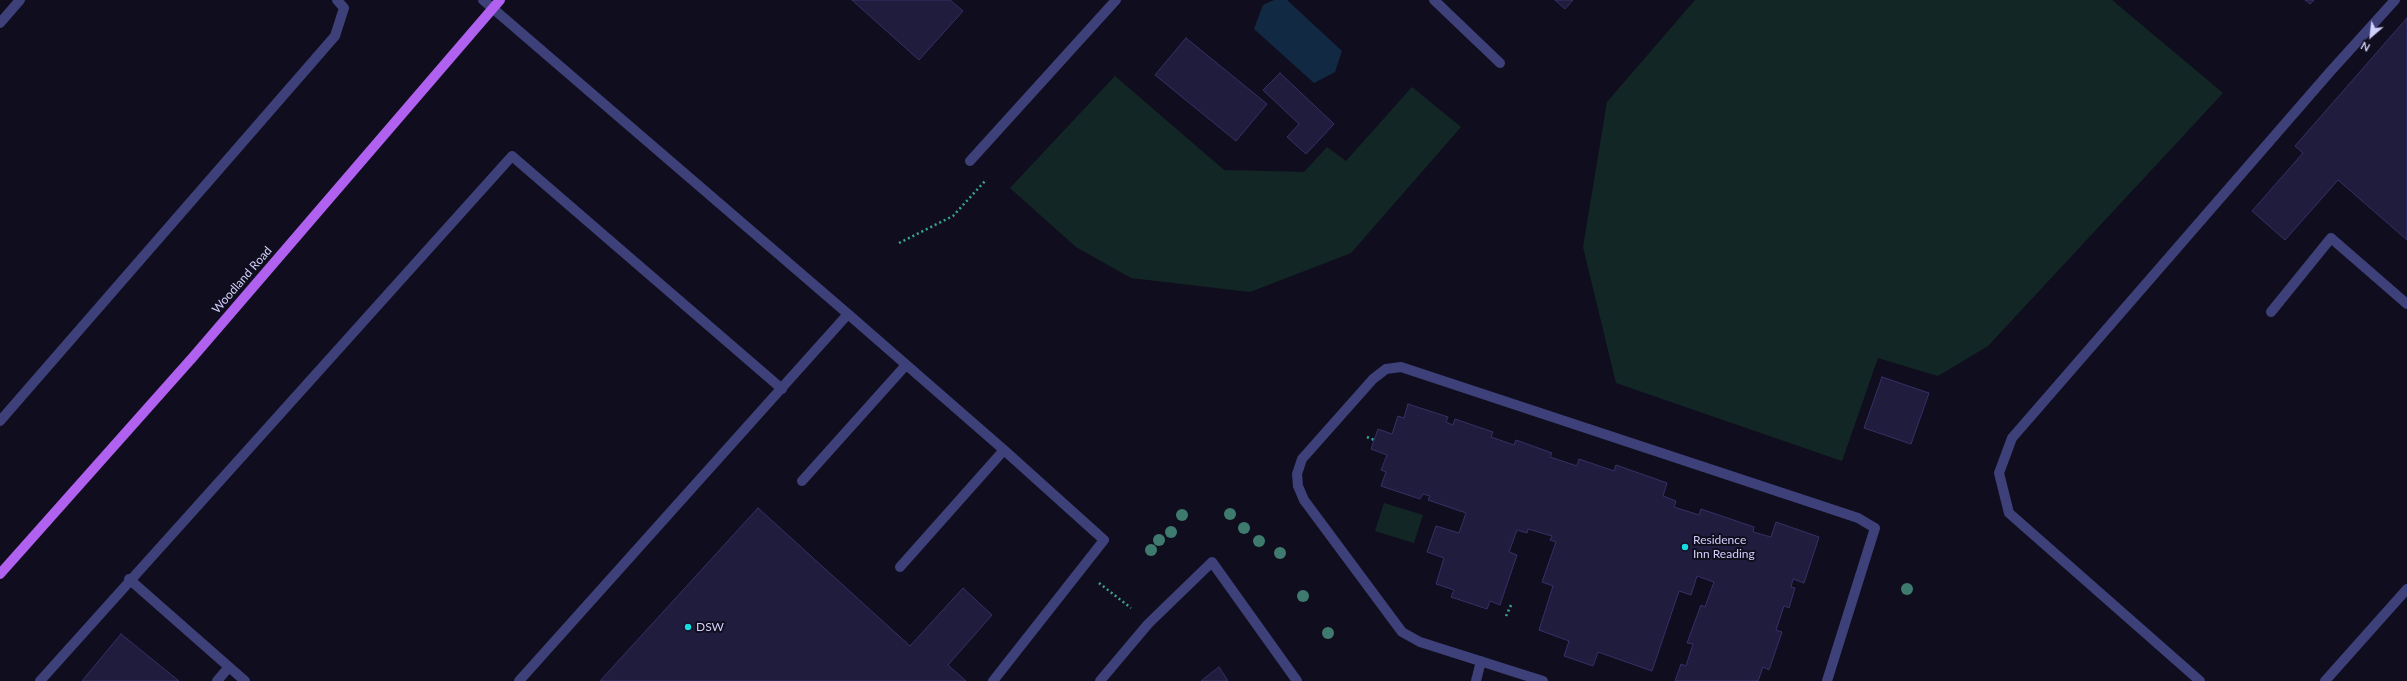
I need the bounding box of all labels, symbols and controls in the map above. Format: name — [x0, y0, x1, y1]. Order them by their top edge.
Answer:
north arrow — [2351, 16, 2391, 56]
text: N — [2358, 39, 2372, 55]
street label: Woodland Road — [209, 244, 275, 316]
place label: Residence Inn Reading — [1693, 533, 1755, 561]
marker: Residence Inn Reading — [1680, 542, 1690, 552]
place label: DSW — [696, 620, 724, 634]
marker: DSW — [683, 622, 693, 632]

